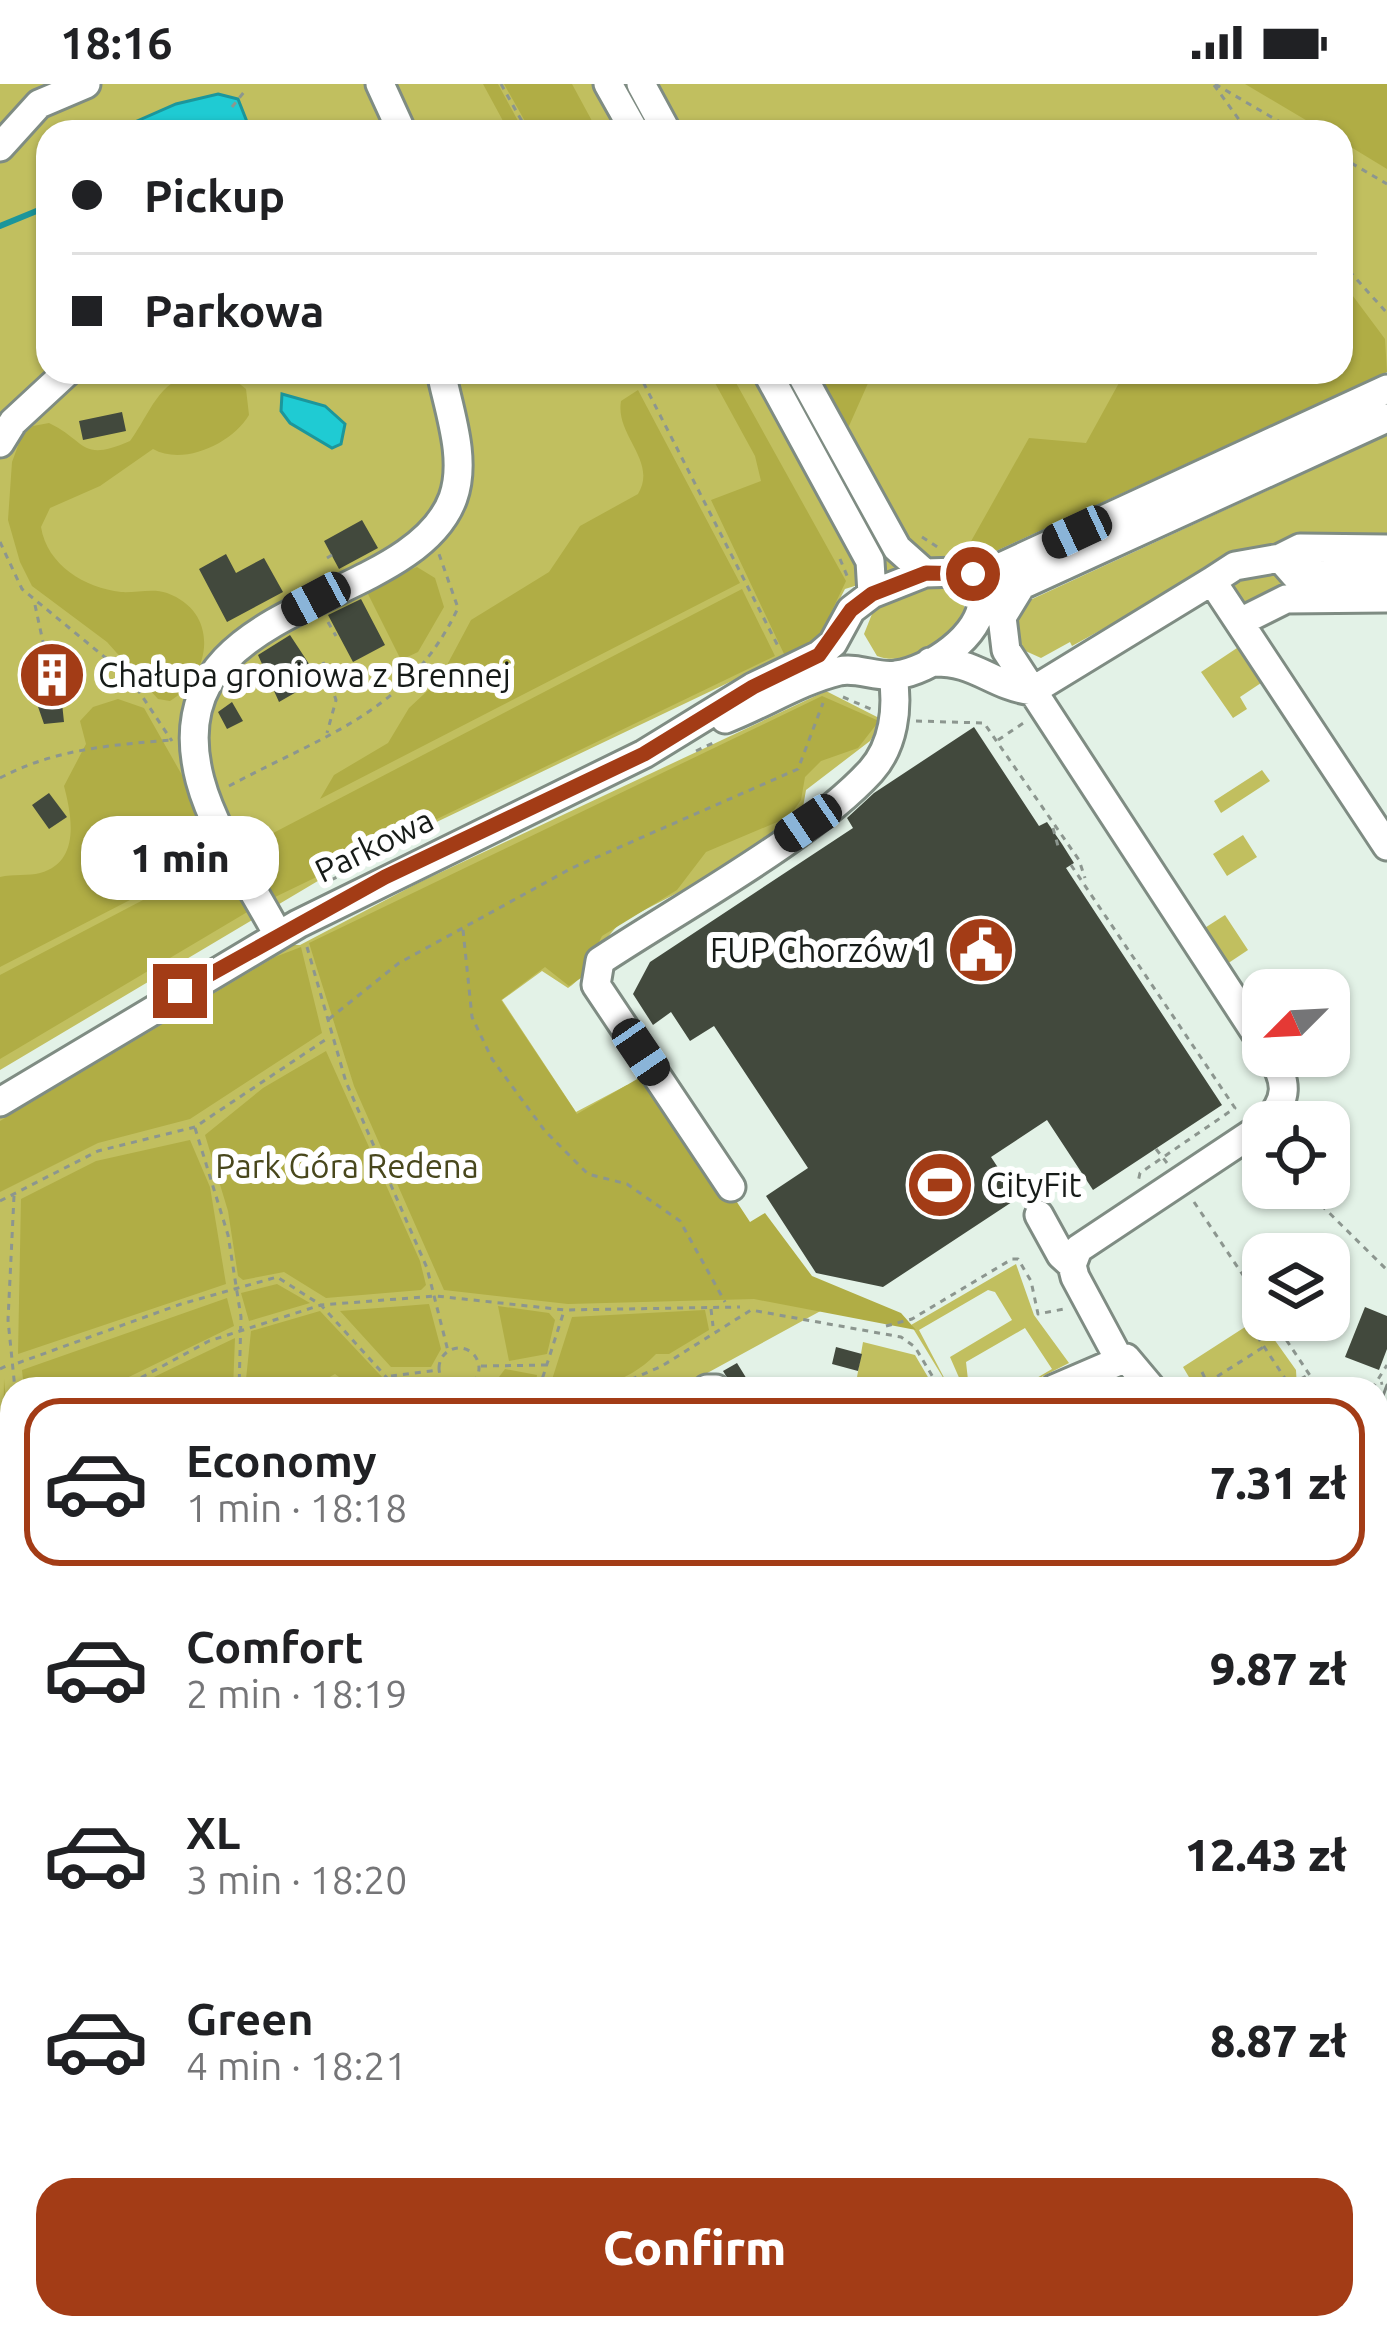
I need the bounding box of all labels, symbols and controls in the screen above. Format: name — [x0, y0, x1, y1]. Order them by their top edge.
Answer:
text: 18:16 — [60, 17, 173, 68]
text: Pickup — [144, 170, 285, 221]
text: Parkowa — [144, 285, 324, 336]
car — [1037, 500, 1117, 564]
route start — [946, 547, 1000, 601]
car — [276, 566, 356, 632]
building icon: Chałupa groniowa z Brennej — [17, 640, 87, 710]
place label: Chałupa groniowa z Brennej — [98, 656, 511, 693]
car — [768, 788, 848, 858]
street label: Parkowa — [309, 800, 439, 889]
callout: 1 min — [81, 817, 279, 901]
text: 1 min — [130, 836, 230, 879]
public building icon: FUP Chorzów 1 — [946, 915, 1016, 985]
place label: FUP Chorzów 1 — [710, 931, 934, 968]
route end — [153, 964, 207, 1018]
north arrow — [1242, 969, 1350, 1077]
map controls — [1242, 969, 1350, 1341]
car — [606, 1012, 676, 1092]
button: locate — [1242, 1101, 1350, 1209]
park label: Park Góra Redena — [215, 1147, 479, 1184]
sports icon: CityFit — [905, 1150, 975, 1220]
place label: CityFit — [986, 1166, 1082, 1203]
button: layers — [1242, 1233, 1350, 1341]
icon: car — [42, 1428, 150, 1536]
text: Economy — [186, 1435, 377, 1486]
text: 7.31 zł — [1210, 1457, 1347, 1508]
text: 1 min · 18:18 — [186, 1486, 407, 1529]
icon: car — [42, 1614, 150, 1722]
text: Comfort — [186, 1621, 363, 1672]
text: 9.87 zł — [1210, 1643, 1347, 1694]
text: 2 min · 18:19 — [186, 1672, 407, 1715]
icon: car — [42, 1800, 150, 1908]
text: XL — [186, 1807, 240, 1858]
text: 12.43 zł — [1185, 1829, 1347, 1880]
text: 3 min · 18:20 — [186, 1858, 407, 1901]
icon: car — [42, 1986, 150, 2094]
text: Green — [186, 1993, 313, 2044]
text: 8.87 zł — [1210, 2015, 1347, 2066]
text: 4 min · 18:21 — [186, 2044, 407, 2087]
button: Confirm — [36, 2178, 1353, 2316]

